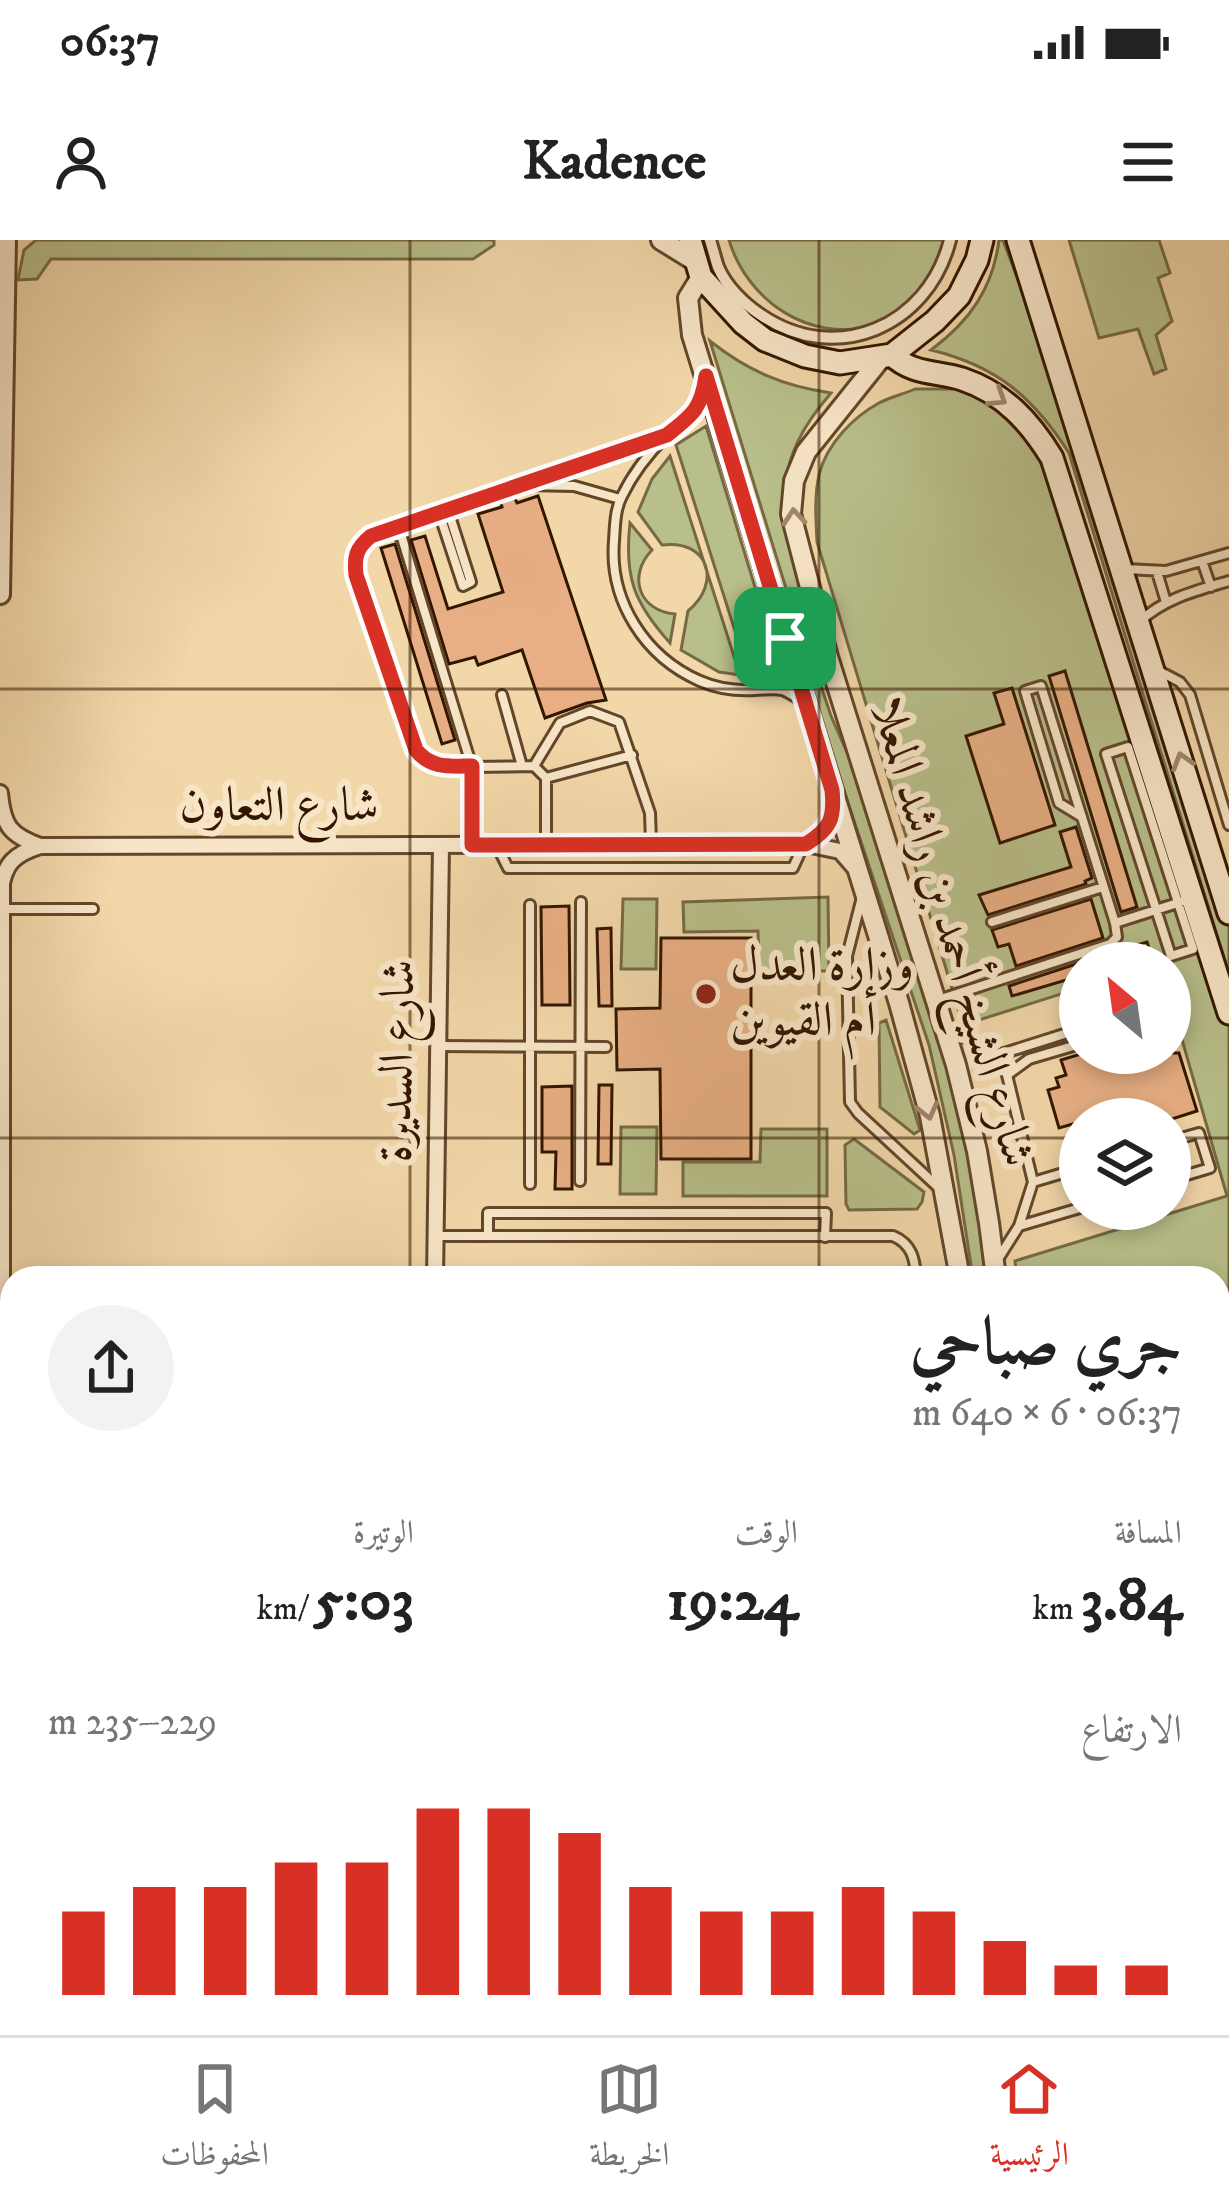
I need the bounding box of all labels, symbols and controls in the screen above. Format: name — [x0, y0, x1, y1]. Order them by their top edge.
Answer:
text: 06:37 — [60, 14, 160, 70]
icon: person — [48, 129, 114, 195]
text: Kadence — [523, 129, 706, 196]
icon: menu — [1115, 129, 1181, 195]
one-way arrow — [985, 384, 1007, 406]
one-way arrow — [782, 507, 808, 526]
pin — [734, 587, 836, 689]
icon: arrive — [752, 605, 818, 671]
street label: شارع الشيخ أحمد بن راشد المعلا — [847, 689, 1054, 1176]
one-way arrow — [1171, 751, 1196, 772]
street label: شارع التعاون — [179, 776, 379, 843]
place label: وزارة العدل أم القيوين — [730, 936, 914, 1060]
north arrow — [1059, 942, 1191, 1074]
map controls — [1059, 942, 1191, 1230]
street label: شارع السديرة — [366, 959, 437, 1163]
marker: وزارة العدل أم القيوين — [693, 981, 719, 1007]
button: layers — [1059, 1098, 1191, 1230]
one-way arrow — [914, 1100, 939, 1121]
text: جري صباحي — [910, 1303, 1182, 1385]
button: share — [48, 1305, 174, 1431]
text: 06:37 · 6 × 640 m — [912, 1389, 1182, 1438]
text: الوتيرة — [353, 1513, 414, 1554]
text: الوقت — [735, 1513, 798, 1554]
text: المسافة — [1115, 1513, 1182, 1554]
text: 5:03 — [314, 1564, 414, 1639]
text: 19:24 — [667, 1564, 798, 1639]
text: 3.84 — [1081, 1564, 1182, 1639]
text: /km — [257, 1589, 314, 1630]
text: km — [1033, 1589, 1081, 1630]
text: 229–235 m — [48, 1698, 217, 1747]
text: الارتفاع — [1081, 1706, 1182, 1755]
tab: المحفوظات — [160, 2056, 269, 2186]
tab: الخريطة — [589, 2056, 669, 2186]
tab: الرئيسية — [990, 2056, 1069, 2186]

